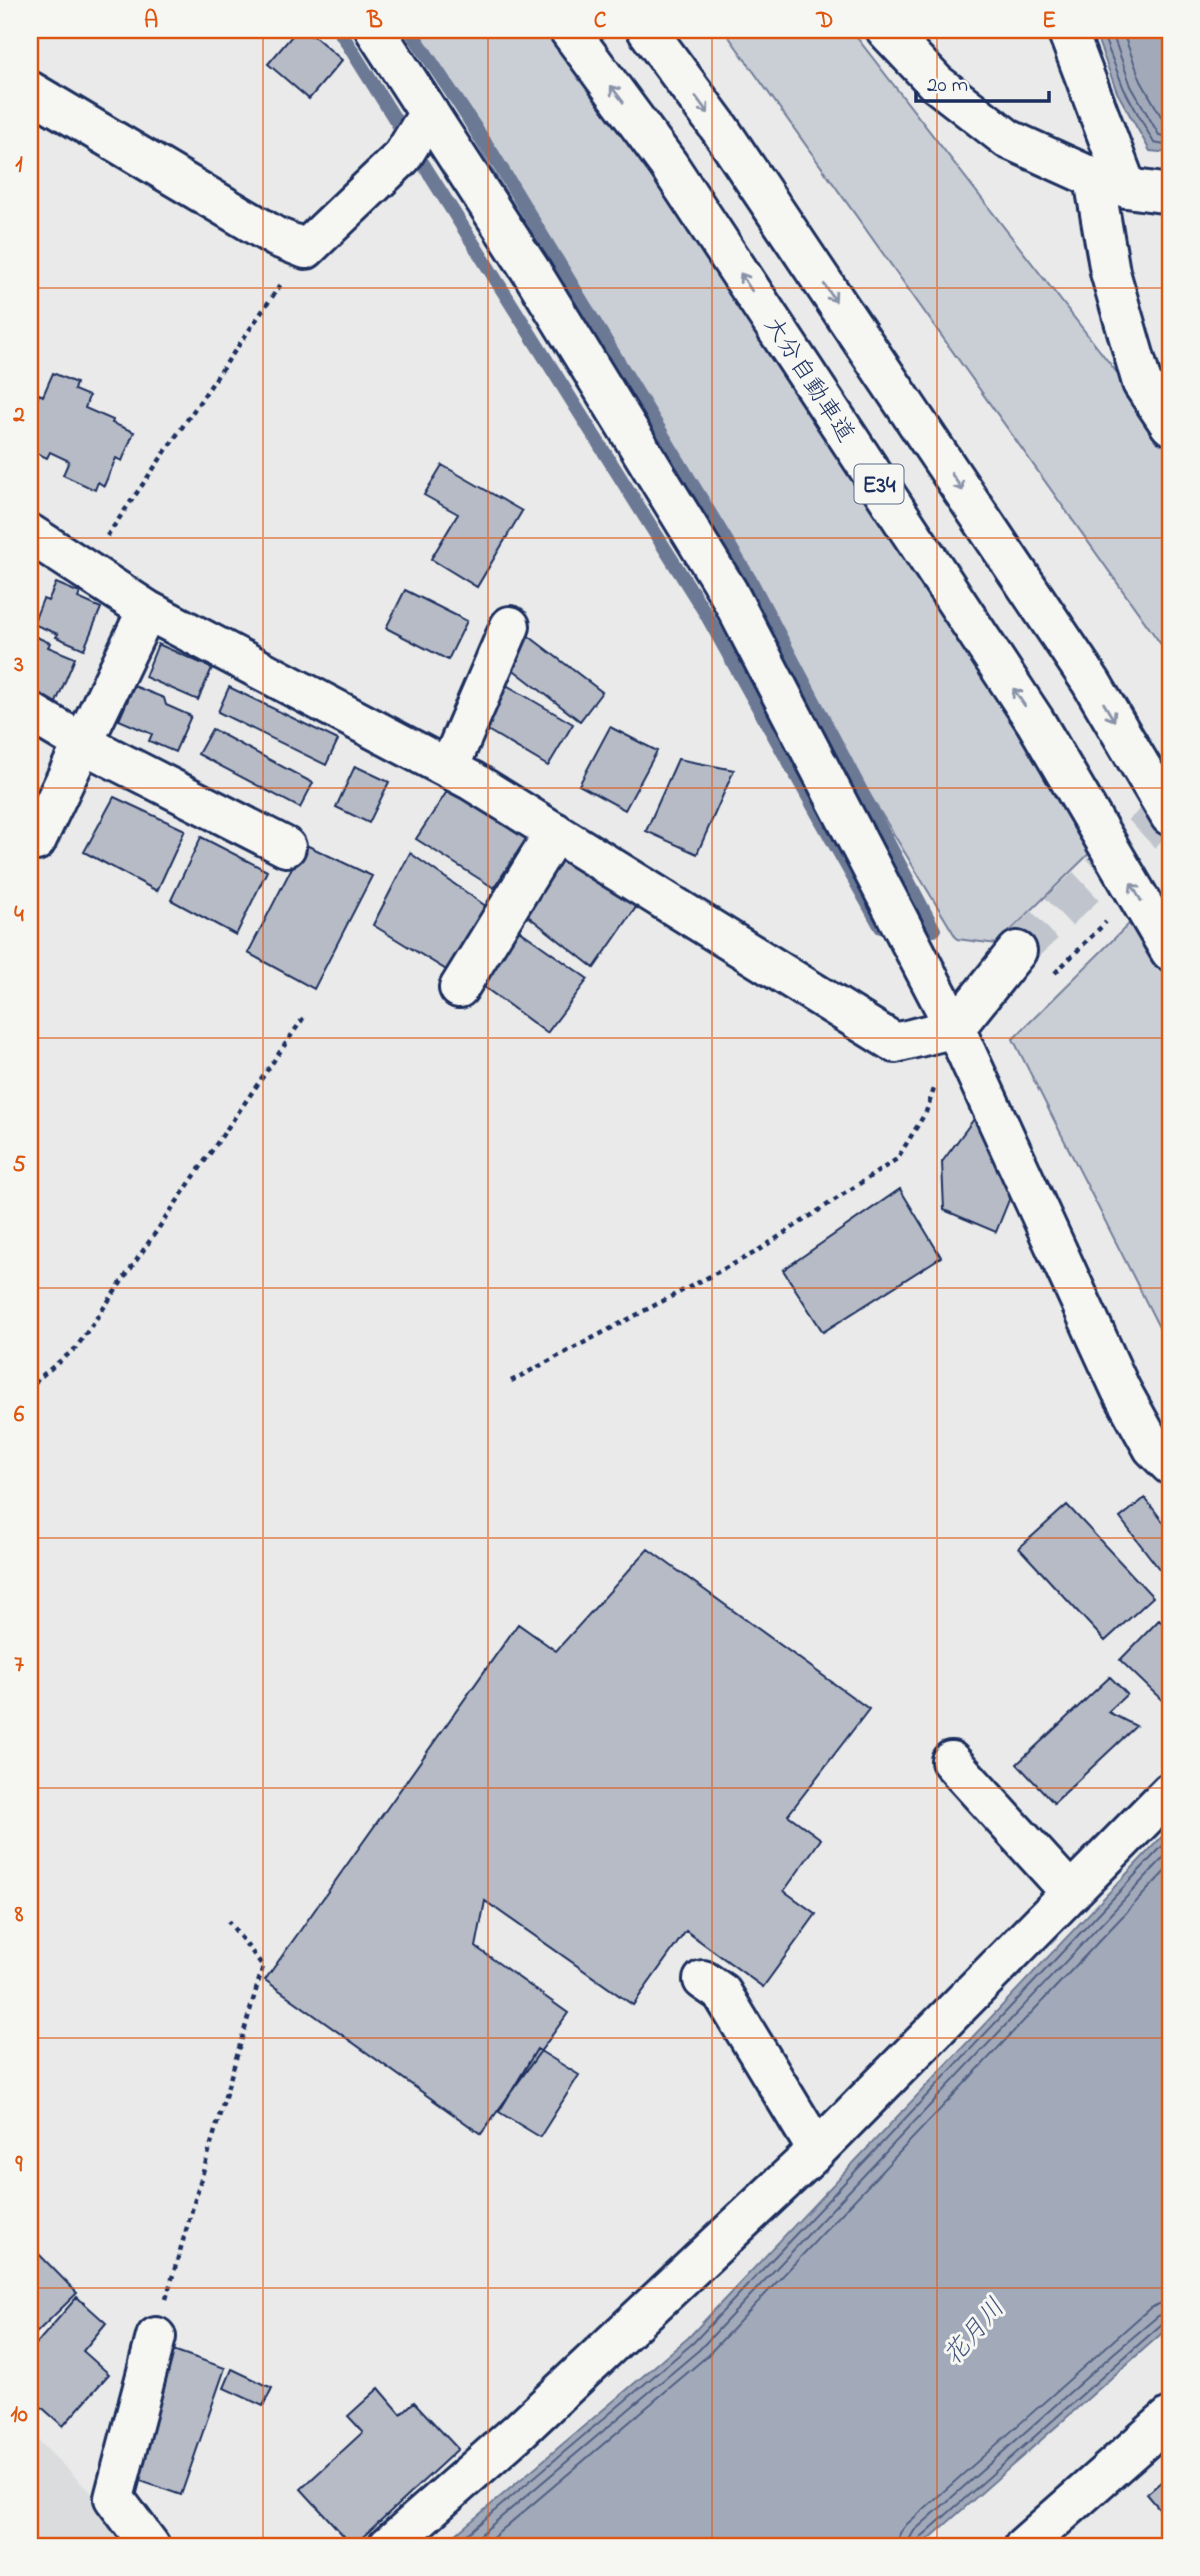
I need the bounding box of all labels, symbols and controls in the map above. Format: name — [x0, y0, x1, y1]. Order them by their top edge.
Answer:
text: A — [144, 5, 158, 38]
text: B — [366, 5, 383, 38]
text: C — [594, 5, 607, 38]
text: D — [816, 5, 833, 38]
text: E — [1042, 5, 1056, 38]
scale bar — [916, 60, 1050, 104]
text: 20 m — [927, 71, 968, 101]
one-way arrow — [609, 85, 624, 104]
one-way arrow — [694, 95, 709, 114]
text: 1 — [15, 149, 23, 182]
one-way arrow — [738, 272, 752, 292]
one-way arrow — [823, 283, 837, 302]
street label: 大分自動車道 — [754, 310, 862, 450]
text: 2 — [12, 399, 25, 432]
road number: E34 — [854, 464, 903, 504]
one-way arrow — [950, 471, 964, 491]
text: 3 — [13, 649, 24, 682]
one-way arrow — [1012, 687, 1026, 707]
one-way arrow — [1102, 702, 1116, 722]
one-way arrow — [1129, 882, 1143, 902]
text: 4 — [14, 899, 24, 932]
text: 5 — [12, 1149, 26, 1182]
text: 6 — [14, 1399, 25, 1432]
text: 7 — [14, 1649, 24, 1682]
text: 8 — [14, 1899, 24, 1932]
text: 9 — [15, 2149, 24, 2182]
water label: 花月川 — [935, 2291, 1015, 2375]
text: 10 — [10, 2399, 28, 2432]

